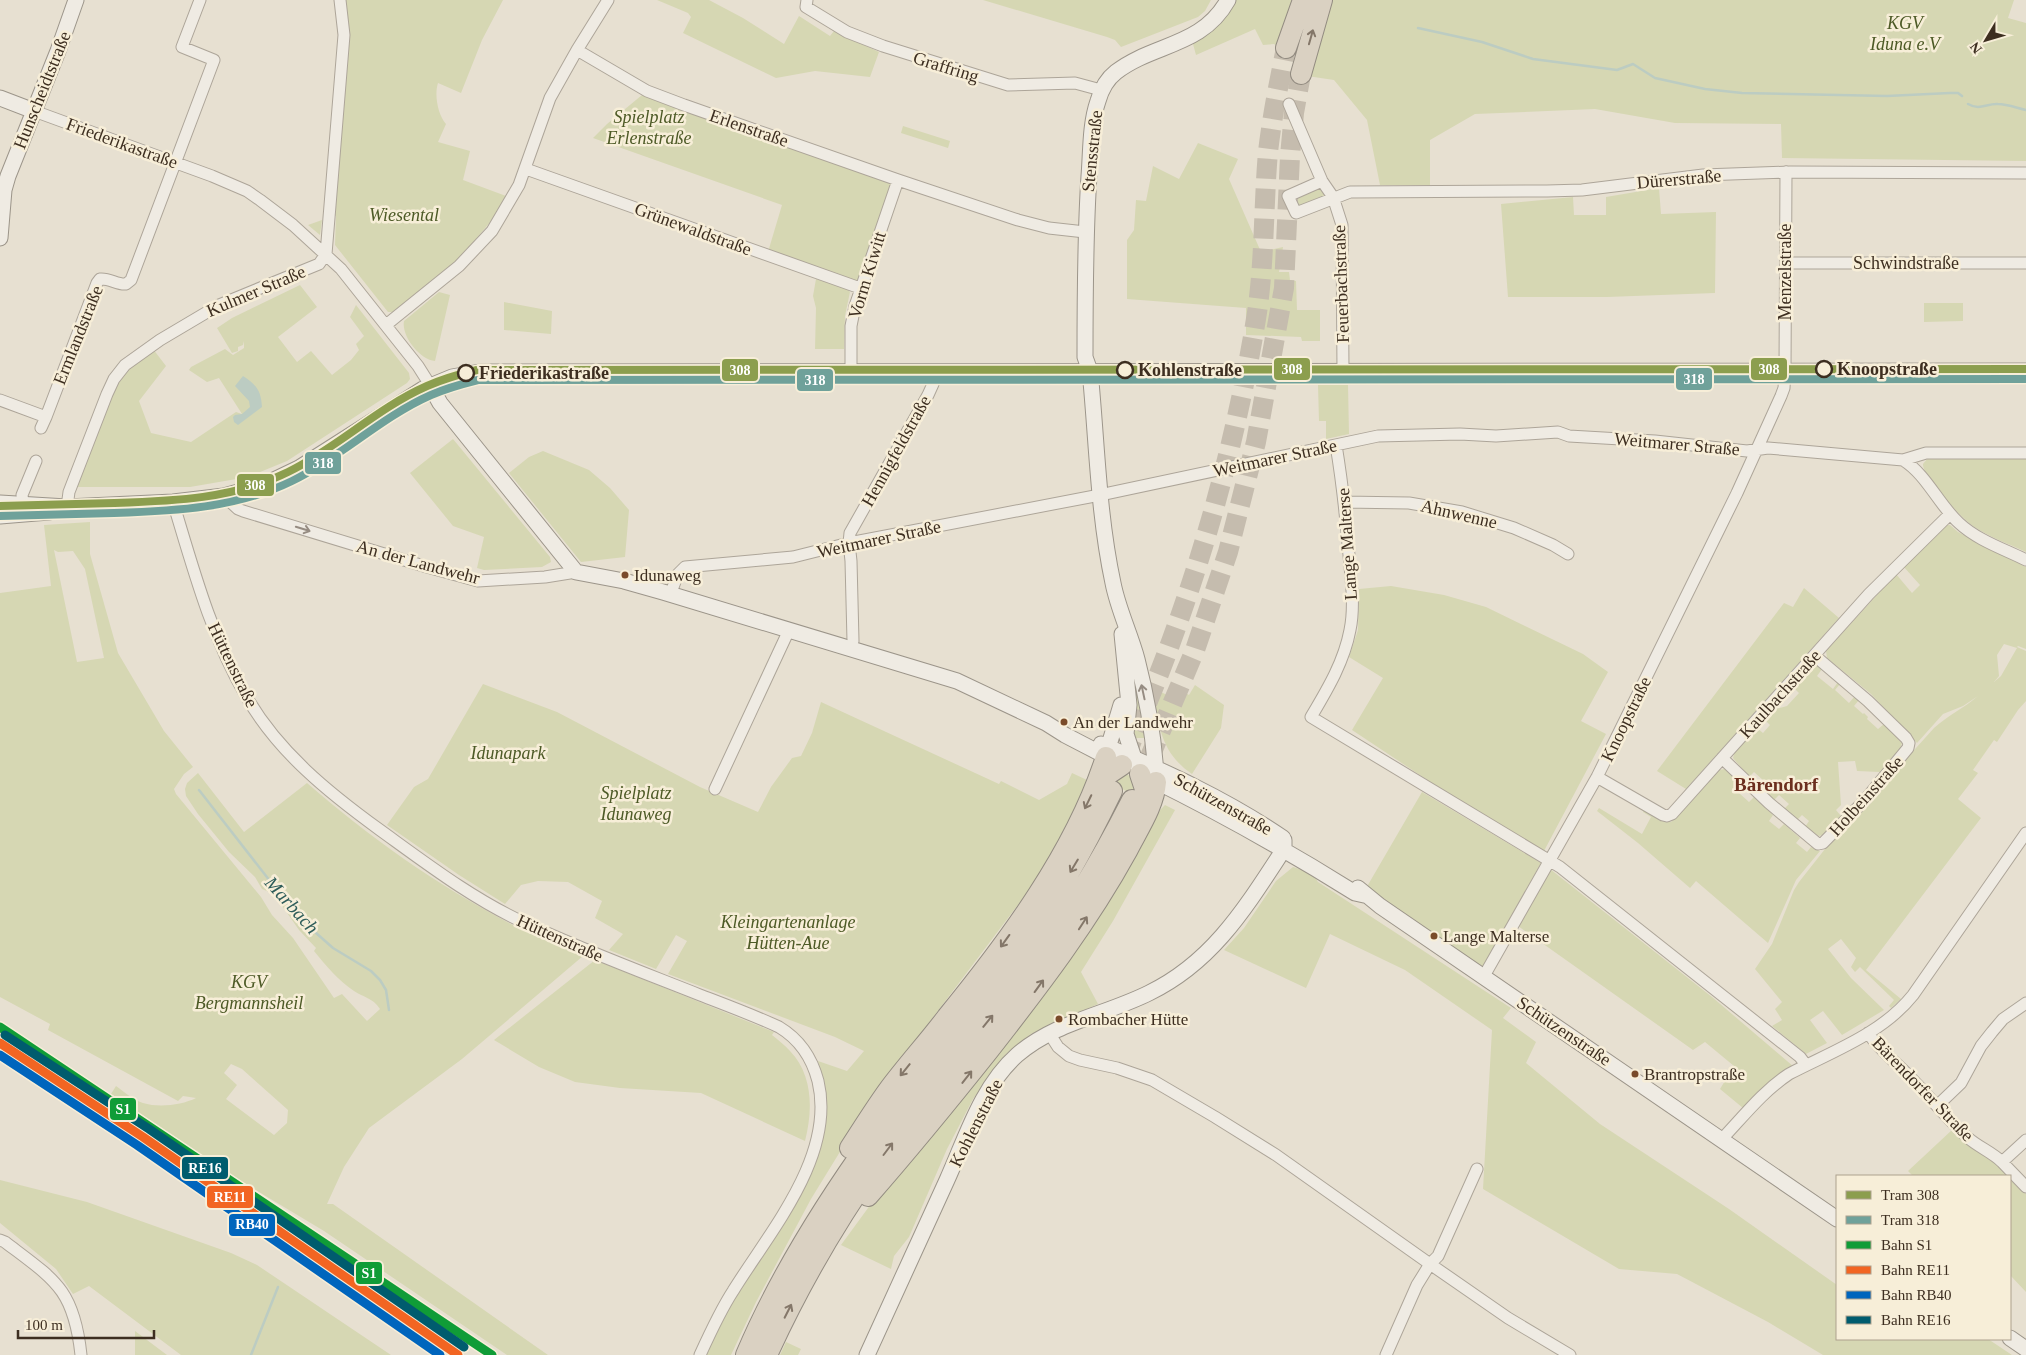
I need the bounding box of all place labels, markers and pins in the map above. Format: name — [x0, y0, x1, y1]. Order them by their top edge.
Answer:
place label: Knoopstraße — [1837, 359, 1937, 379]
place label: Kohlenstraße — [1138, 360, 1242, 380]
marker: Knoopstraße — [1815, 360, 1833, 378]
marker: Kohlenstraße — [1116, 361, 1134, 379]
place label: Friederikastraße — [479, 363, 609, 383]
marker: Friederikastraße — [457, 364, 475, 382]
place label: Idunaweg — [634, 566, 702, 585]
marker: Idunaweg — [620, 570, 630, 580]
place label: An der Landwehr — [1073, 713, 1193, 732]
marker: An der Landwehr — [1059, 717, 1069, 727]
place label: Lange Malterse — [1443, 927, 1549, 946]
marker: Lange Malterse — [1429, 931, 1439, 941]
place label: Rombacher Hütte — [1068, 1010, 1188, 1029]
marker: Rombacher Hütte — [1054, 1014, 1064, 1024]
place label: Brantropstraße — [1644, 1065, 1745, 1084]
marker: Brantropstraße — [1630, 1069, 1640, 1079]

